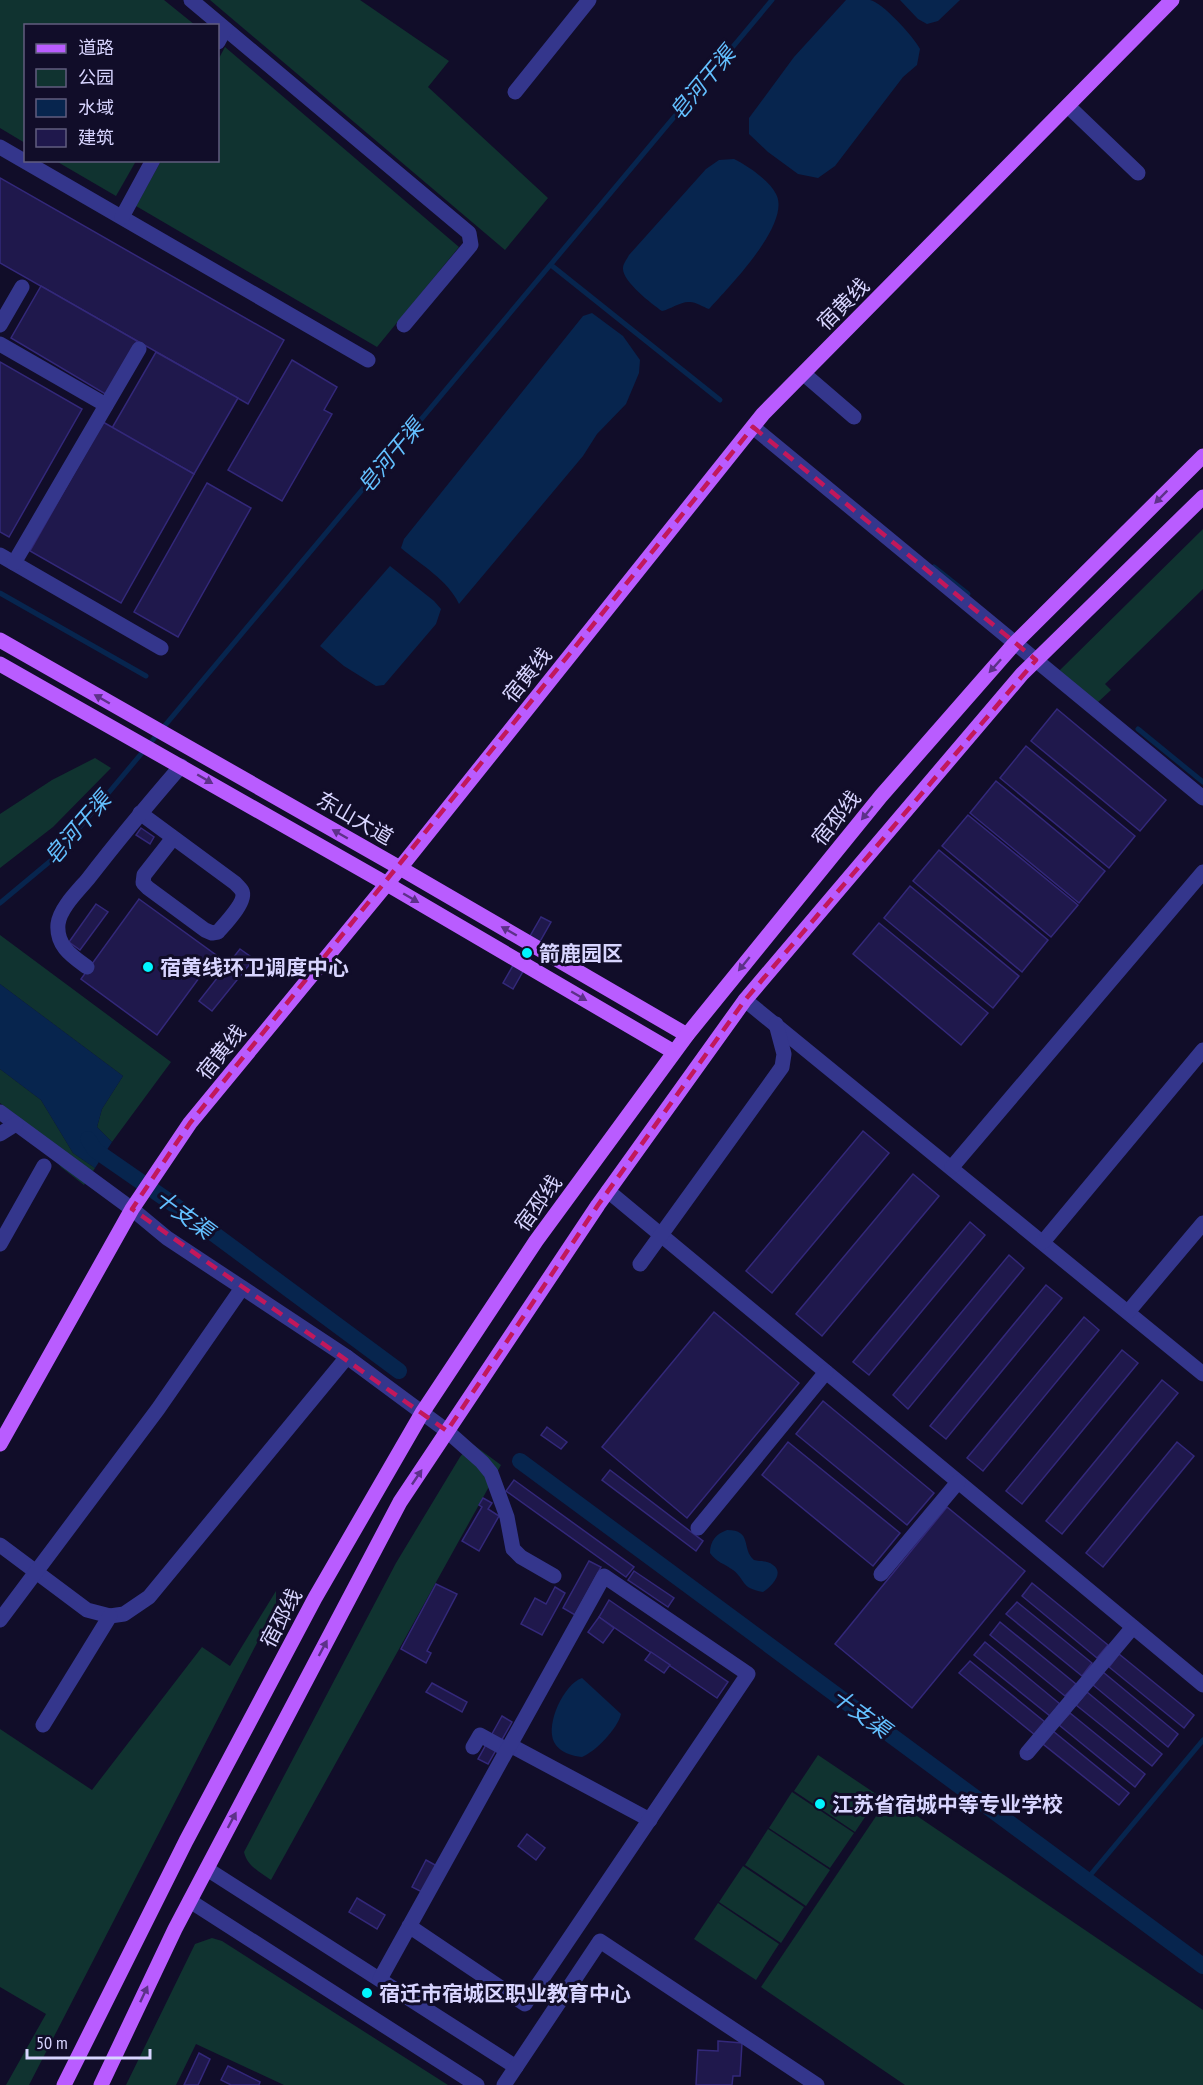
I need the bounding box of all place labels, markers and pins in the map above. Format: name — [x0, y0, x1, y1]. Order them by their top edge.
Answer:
place label: 箭鹿园区 — [539, 940, 623, 967]
marker: 箭鹿园区 — [520, 946, 534, 960]
place label: 宿黄线环卫调度中心 — [160, 954, 349, 981]
marker: 宿黄线环卫调度中心 — [141, 960, 155, 974]
place label: 江苏省宿城中等专业学校 — [832, 1791, 1063, 1818]
marker: 江苏省宿城中等专业学校 — [813, 1797, 827, 1811]
place label: 宿迁市宿城区职业教育中心 — [379, 1980, 631, 2007]
marker: 宿迁市宿城区职业教育中心 — [360, 1986, 374, 2000]

